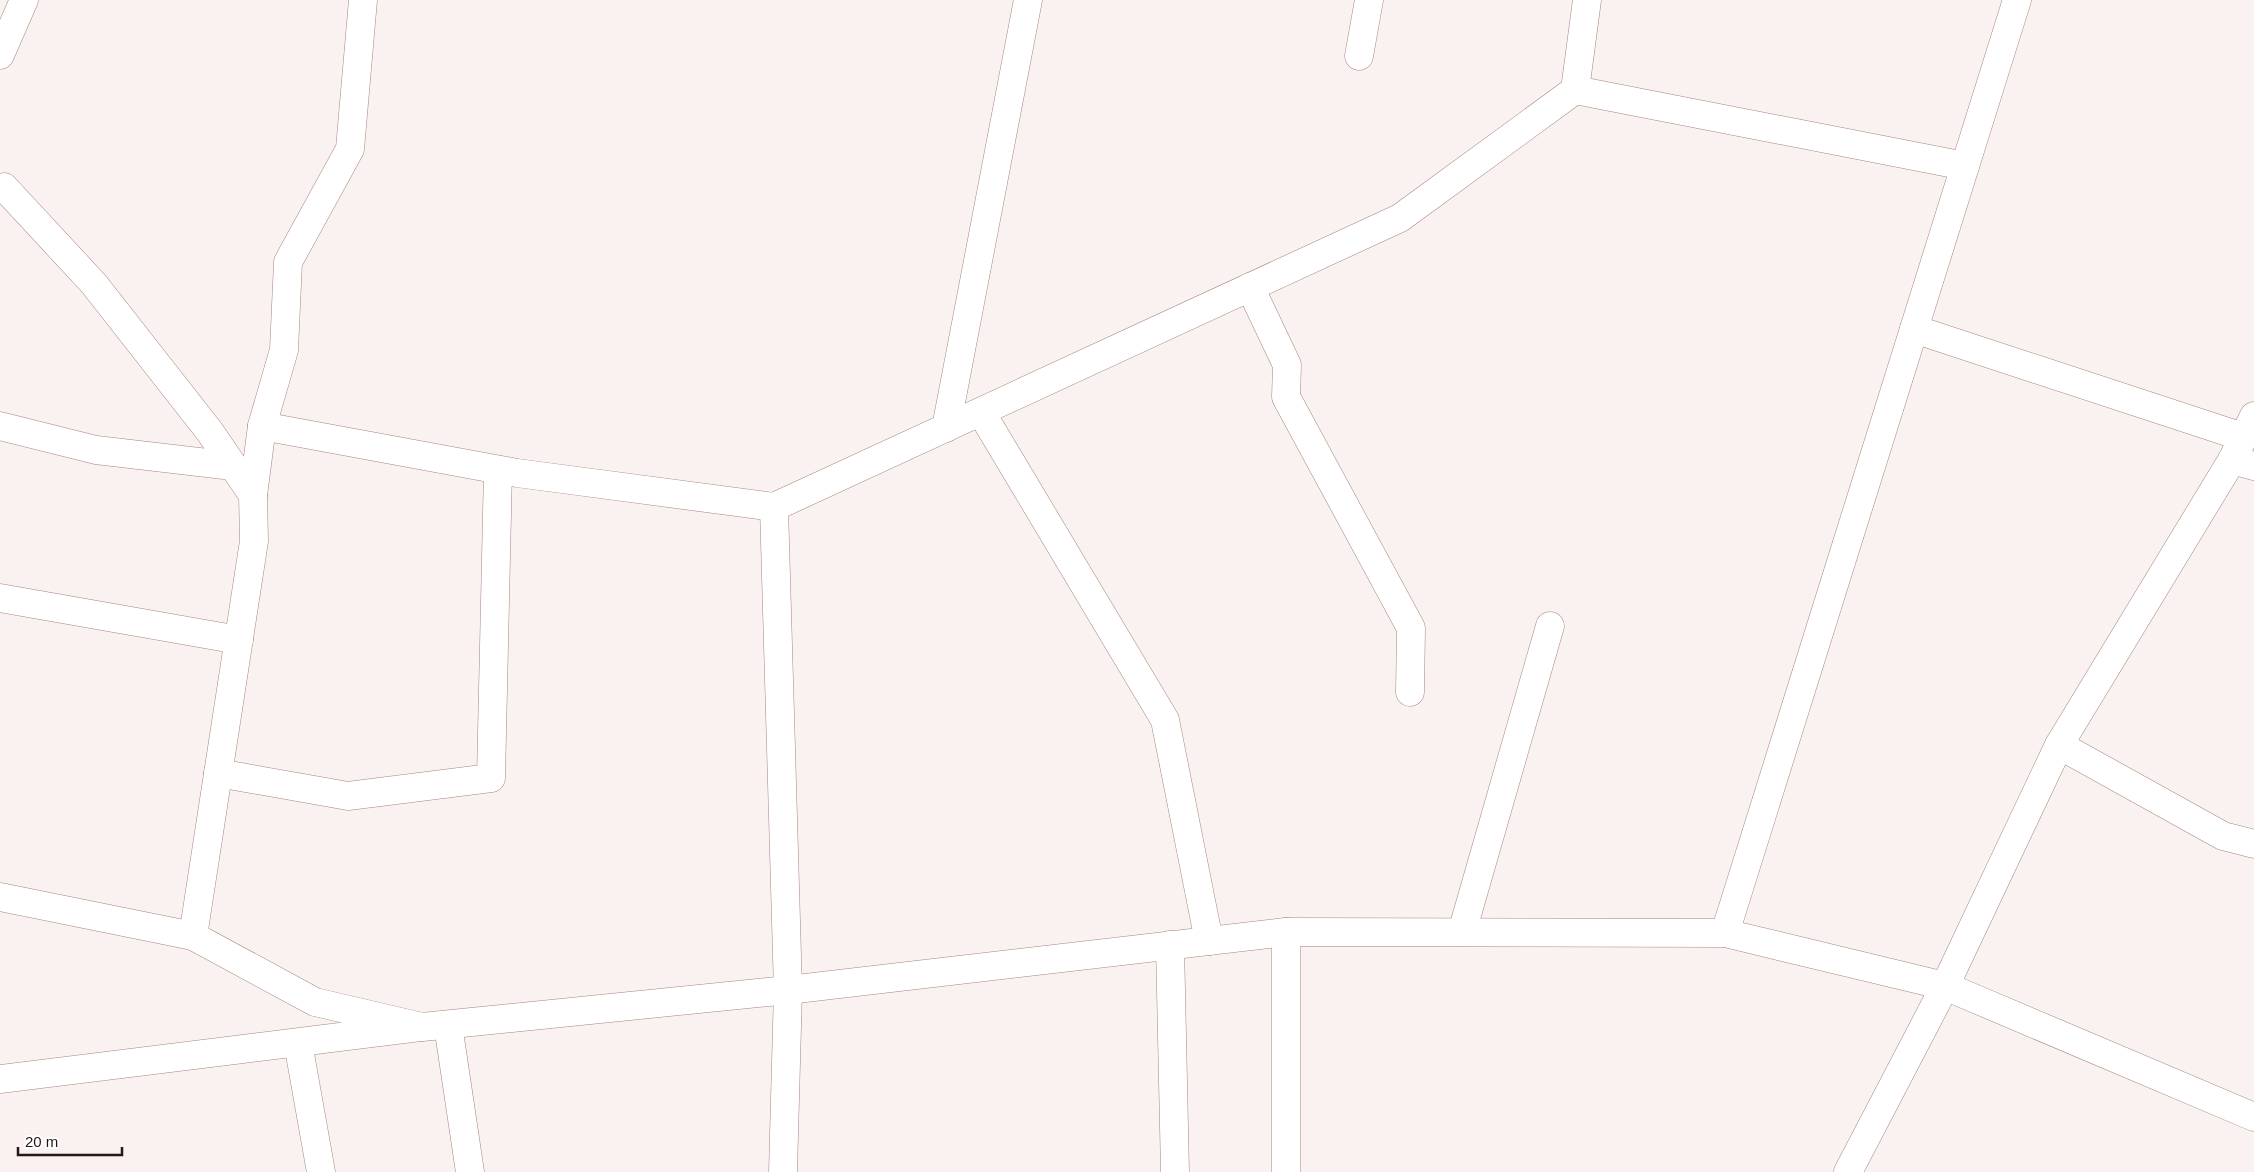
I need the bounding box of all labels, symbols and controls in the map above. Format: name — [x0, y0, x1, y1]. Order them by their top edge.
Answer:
scale bar — [18, 1124, 121, 1156]
text: 20 m — [25, 1133, 58, 1150]

